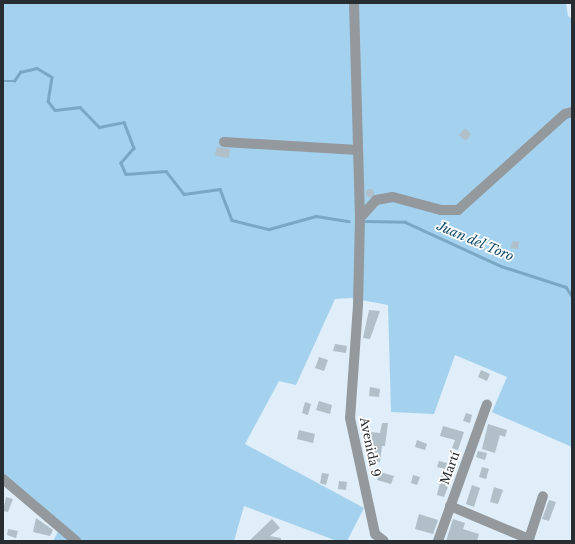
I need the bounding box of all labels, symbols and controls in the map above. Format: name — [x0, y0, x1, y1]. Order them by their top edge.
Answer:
water label: Juan del Toro — [434, 219, 516, 265]
street label: Avenida 9 — [357, 416, 383, 478]
street label: Martí — [437, 450, 463, 486]

